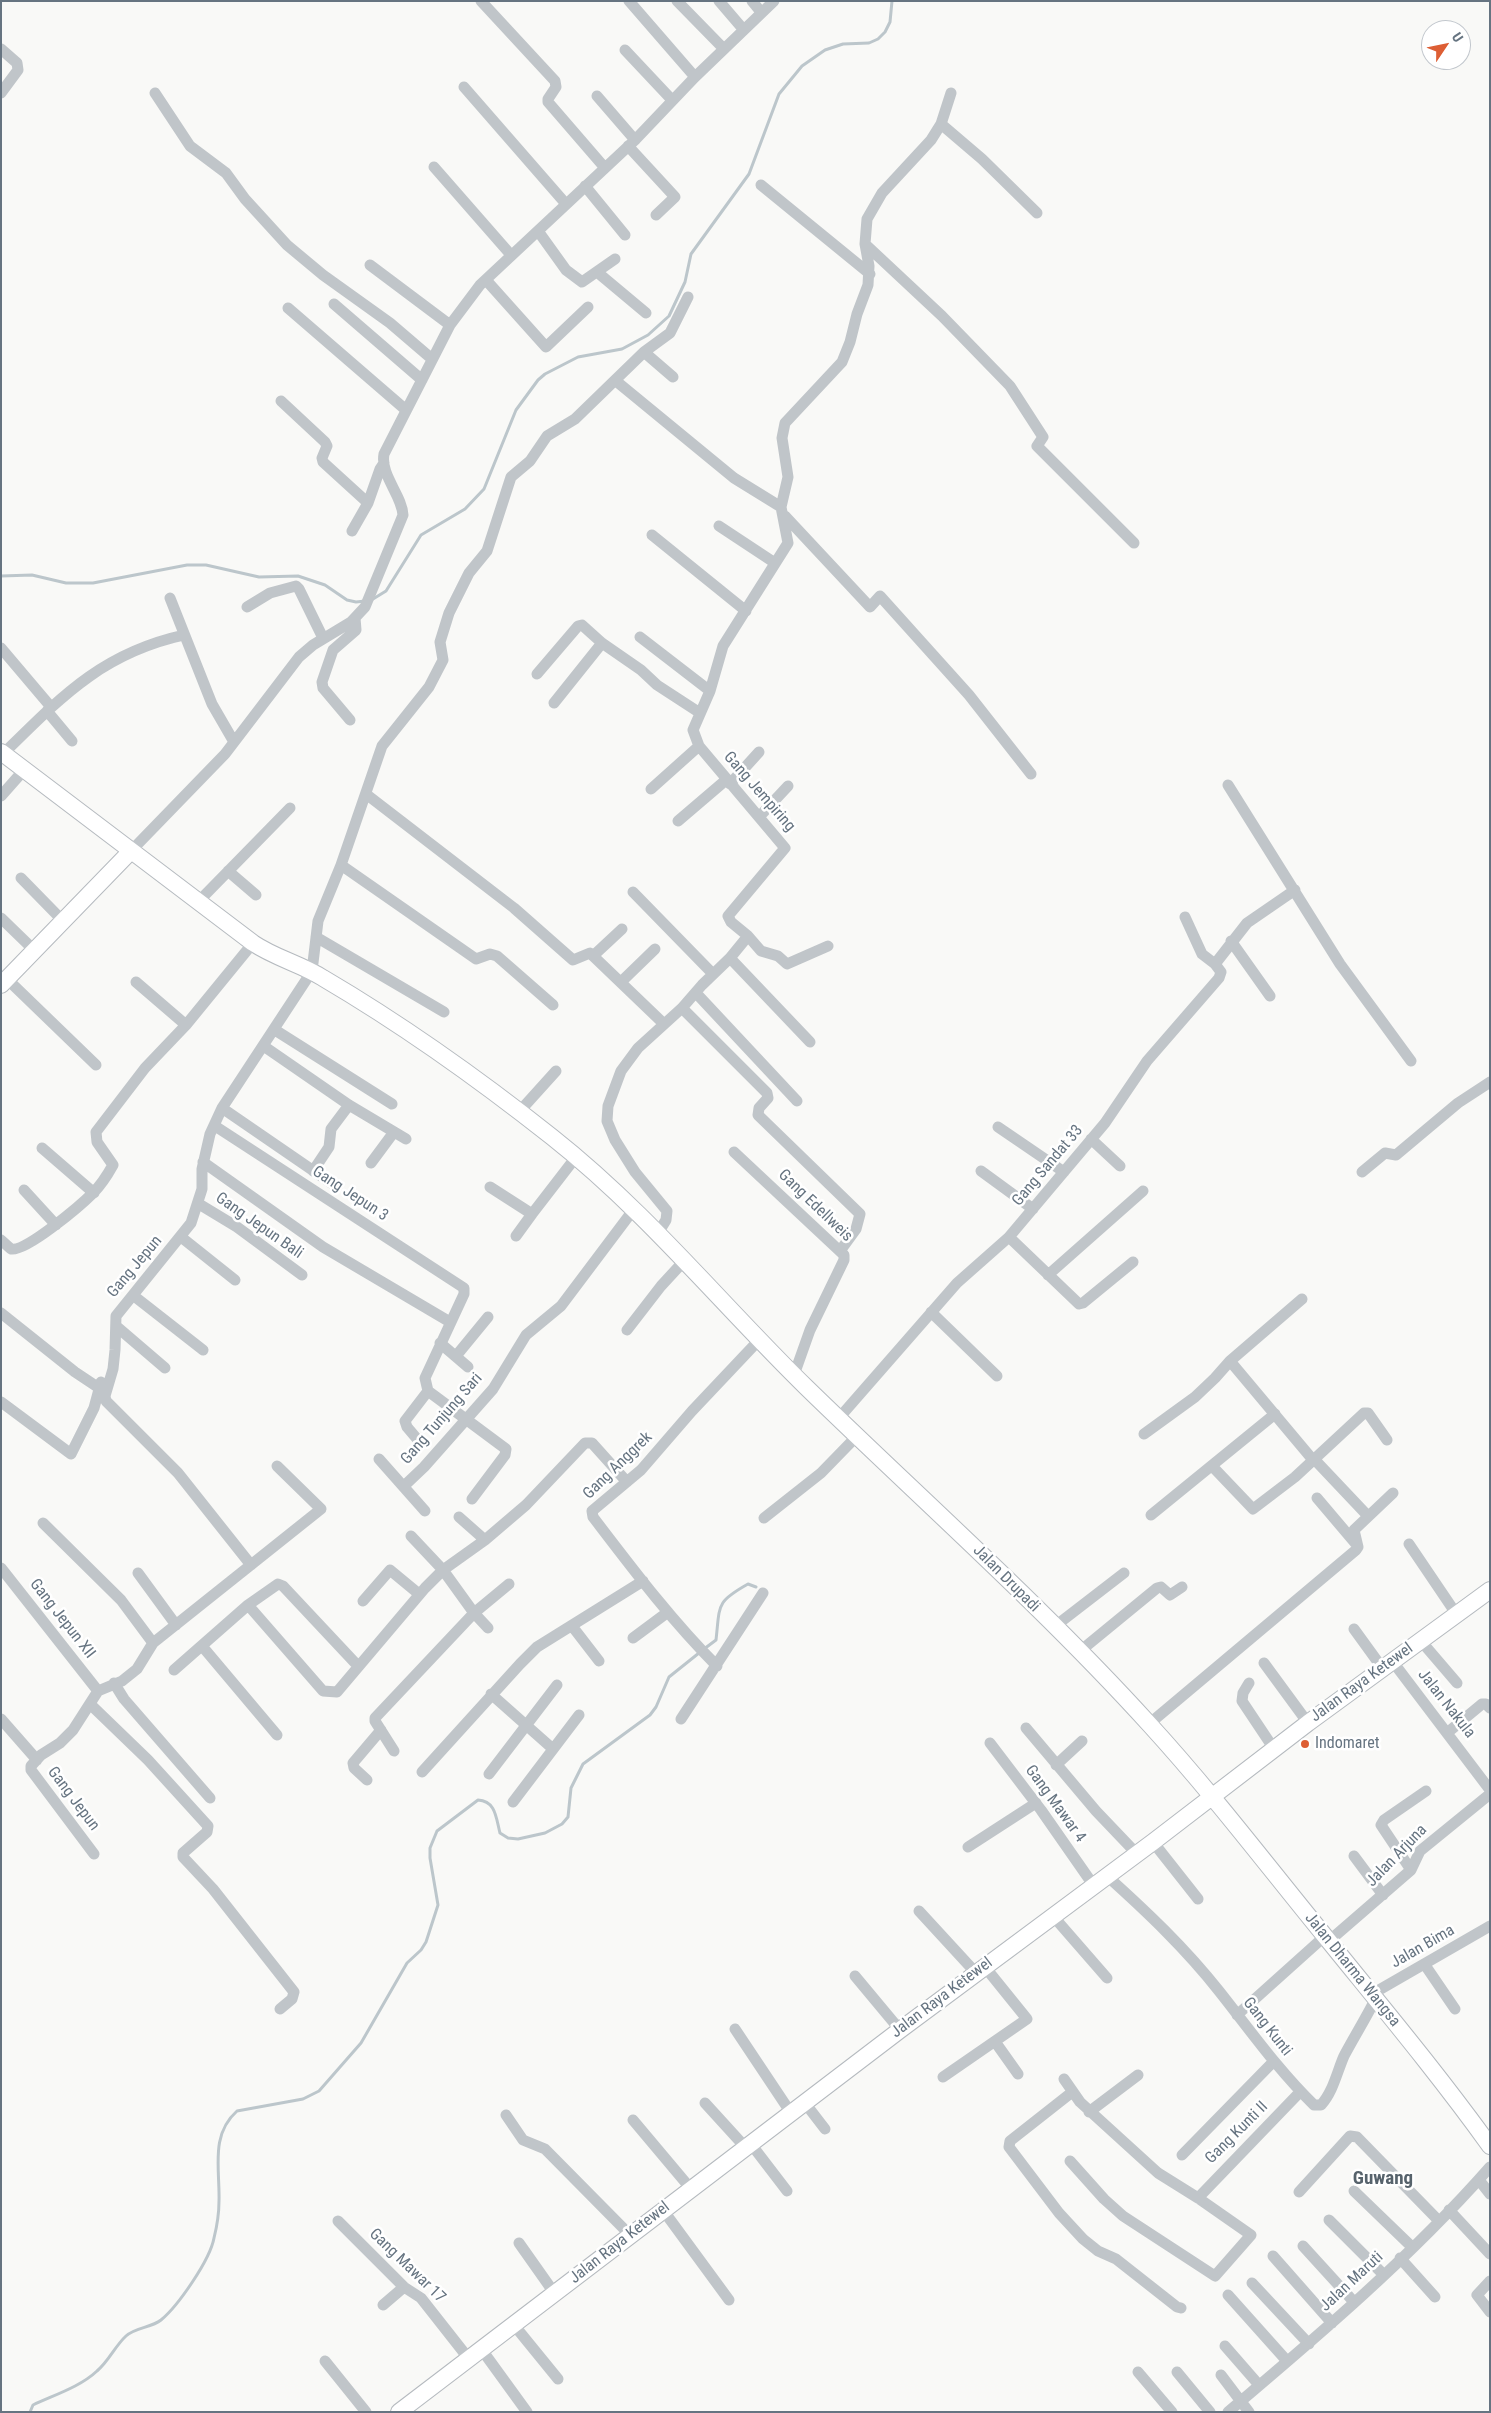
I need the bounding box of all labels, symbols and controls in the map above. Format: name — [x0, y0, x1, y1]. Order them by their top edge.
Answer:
north arrow — [1421, 20, 1471, 70]
text: U — [1449, 29, 1466, 45]
street label: Gang Jempiring — [719, 748, 799, 836]
street label: Gang Sandat 33 — [1009, 1122, 1087, 1210]
street label: Gang Jepun 3 — [308, 1162, 392, 1226]
street label: Gang Edellweis — [774, 1166, 856, 1246]
street label: Gang Jepun Bali — [212, 1189, 306, 1263]
street label: Gang Jepun — [104, 1232, 166, 1302]
street label: Gang Tunjung Sari — [397, 1369, 487, 1469]
street label: Gang Anggrek — [579, 1428, 657, 1504]
street label: Jalan Drupadi — [968, 1541, 1044, 1617]
street label: Gang Jepun XII — [25, 1575, 99, 1663]
street label: Jalan Raya Ketewel — [1307, 1639, 1417, 1727]
street label: Jalan Nakula — [1413, 1666, 1479, 1742]
place label: Indomaret — [1315, 1734, 1379, 1754]
marker: Indomaret — [1299, 1738, 1311, 1750]
street label: Gang Mawar 4 — [1021, 1762, 1089, 1846]
street label: Gang Jepun — [43, 1763, 103, 1835]
street label: Jalan Arjuna — [1363, 1821, 1431, 1891]
street label: Jalan Dharma Wangsa — [1300, 1909, 1404, 2031]
street label: Jalan Bima — [1388, 1921, 1458, 1973]
street label: Jalan Raya Ketewel — [888, 1954, 996, 2042]
street label: Gang Kunti — [1238, 1994, 1296, 2060]
street label: Gang Kunti II — [1202, 2098, 1272, 2168]
district label: Guwang — [1353, 2168, 1413, 2190]
street label: Jalan Raya Ketewel — [566, 2198, 674, 2288]
street label: Gang Mawar 17 — [365, 2225, 449, 2307]
street label: Jalan Maruti — [1317, 2248, 1387, 2316]

